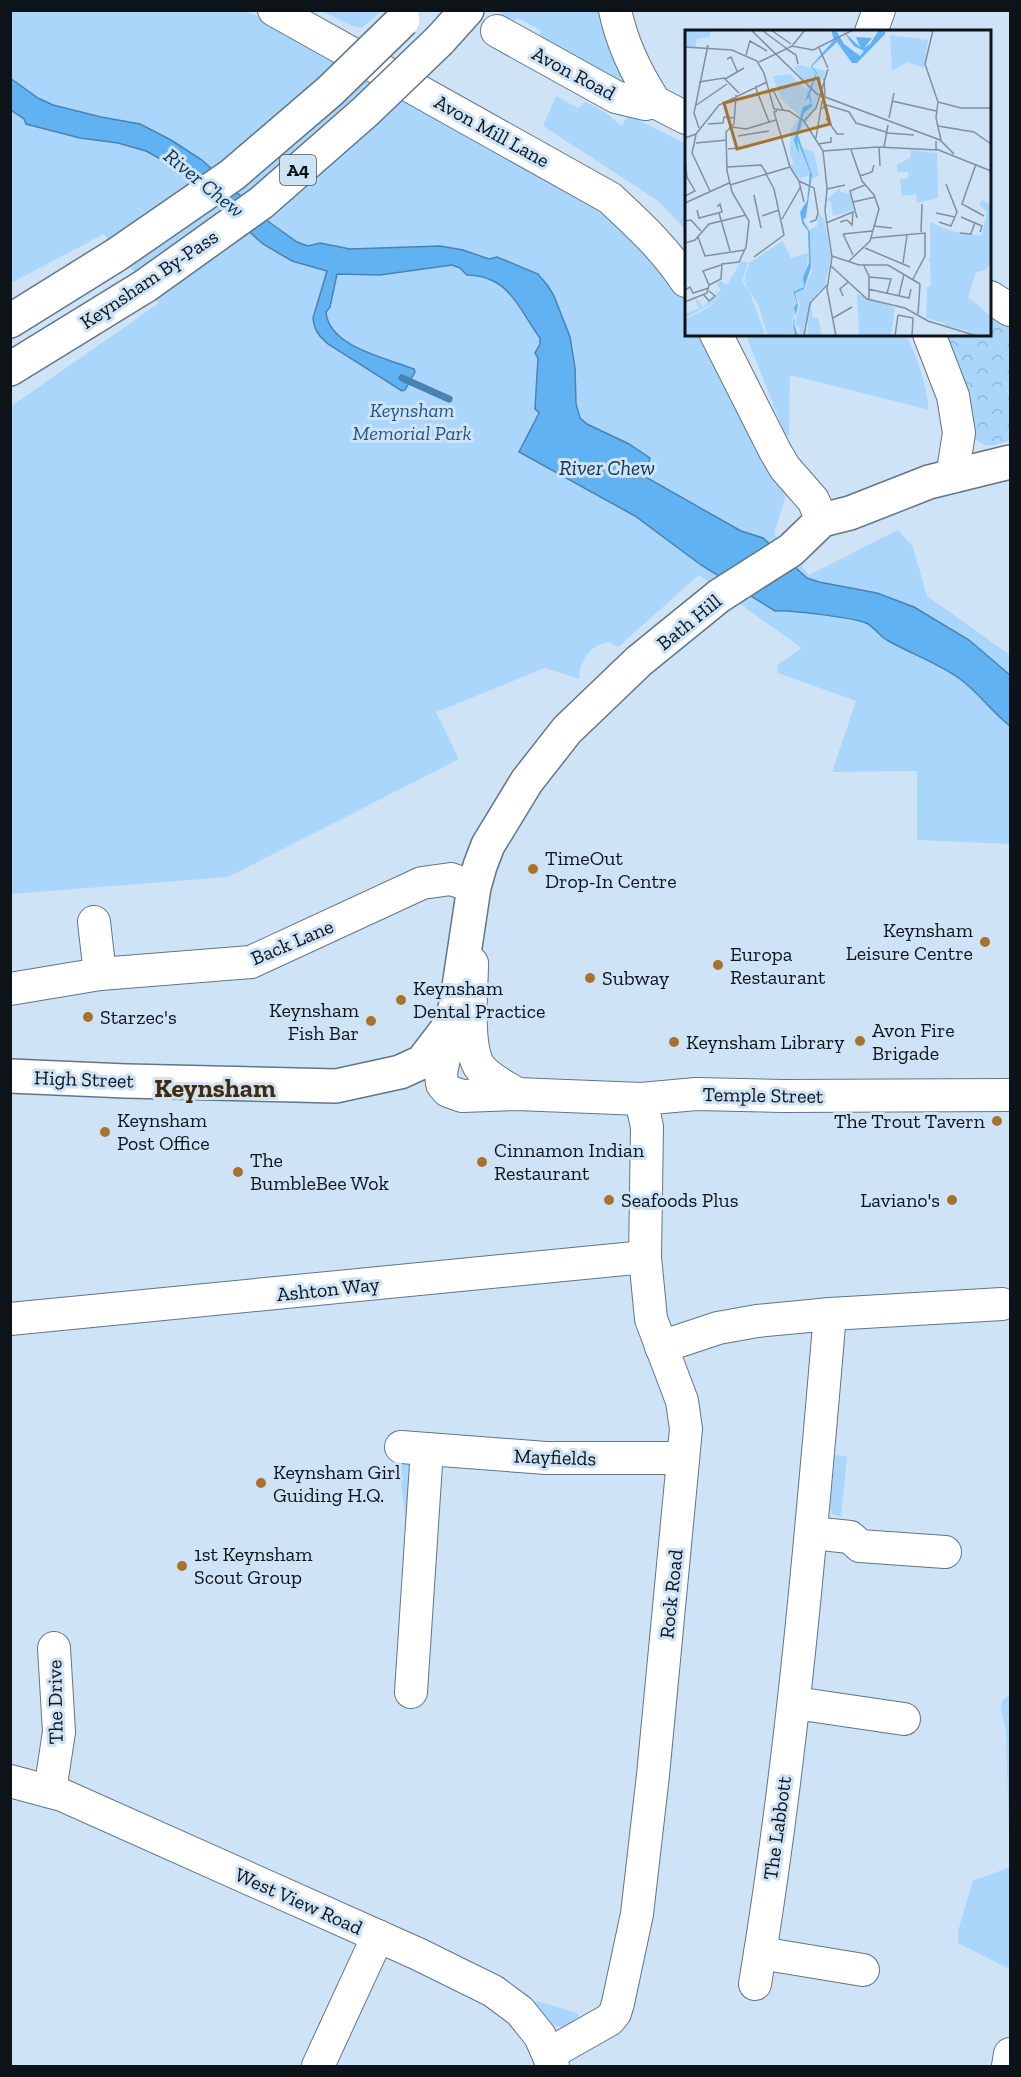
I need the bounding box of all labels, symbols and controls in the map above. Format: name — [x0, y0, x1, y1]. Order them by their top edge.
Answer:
inset map — [685, 30, 991, 336]
street label: Avon Road — [528, 41, 620, 105]
street label: Avon Mill Lane — [430, 89, 554, 173]
water label: River Chew — [159, 143, 250, 223]
road number: A4 — [280, 155, 316, 185]
street label: Keynsham By-Pass — [75, 224, 223, 334]
park label: Keynsham Memorial Park — [353, 398, 471, 445]
water label: River Chew — [559, 455, 655, 480]
street label: Bath Hill — [652, 589, 726, 655]
place label: TimeOut Drop-In Centre — [545, 846, 677, 893]
marker: TimeOut Drop-In Centre — [526, 862, 540, 876]
street label: Back Lane — [247, 914, 337, 970]
place label: Keynsham Leisure Centre — [846, 918, 974, 965]
marker: Keynsham Leisure Centre — [978, 935, 992, 949]
place label: Europa Restaurant — [730, 942, 826, 989]
marker: Europa Restaurant — [711, 958, 725, 972]
place label: Subway — [602, 966, 670, 990]
marker: Subway — [583, 971, 597, 985]
place label: Keynsham Dental Practice — [413, 976, 545, 1023]
marker: Keynsham Dental Practice — [394, 993, 408, 1007]
place label: Keynsham Fish Bar — [269, 998, 360, 1045]
place label: Starzec's — [100, 1005, 177, 1029]
marker: Starzec's — [81, 1010, 95, 1024]
marker: Keynsham Fish Bar — [364, 1014, 378, 1028]
place label: Avon Fire Brigade — [872, 1018, 955, 1065]
place label: Keynsham Library — [686, 1030, 845, 1054]
marker: Avon Fire Brigade — [853, 1034, 867, 1048]
marker: Keynsham Library — [667, 1035, 681, 1049]
street label: High Street — [34, 1065, 135, 1093]
district label: Keynsham — [154, 1072, 276, 1104]
street label: Temple Street — [702, 1082, 824, 1108]
place label: Keynsham Post Office — [117, 1108, 210, 1155]
place label: The Trout Tavern — [834, 1109, 986, 1133]
marker: The Trout Tavern — [990, 1114, 1004, 1128]
marker: Keynsham Post Office — [98, 1125, 112, 1139]
place label: Cinnamon Indian Restaurant — [494, 1138, 645, 1185]
place label: The BumbleBee Wok — [250, 1148, 389, 1195]
marker: Cinnamon Indian Restaurant — [475, 1155, 489, 1169]
marker: The BumbleBee Wok — [231, 1165, 245, 1179]
place label: Seafoods Plus — [621, 1188, 739, 1212]
place label: Laviano's — [860, 1188, 940, 1212]
marker: Seafoods Plus — [602, 1193, 616, 1207]
marker: Laviano's — [945, 1193, 959, 1207]
street label: Ashton Way — [275, 1272, 381, 1306]
street label: Mayfields — [513, 1444, 597, 1470]
place label: Keynsham Girl Guiding H.Q. — [273, 1460, 401, 1507]
marker: Keynsham Girl Guiding H.Q. — [254, 1476, 268, 1490]
place label: 1st Keynsham Scout Group — [194, 1542, 313, 1589]
street label: Rock Road — [654, 1548, 688, 1640]
marker: 1st Keynsham Scout Group — [175, 1559, 189, 1573]
street label: The Drive — [42, 1659, 68, 1745]
street label: The Labbott — [758, 1774, 796, 1881]
street label: West View Road — [232, 1862, 366, 1940]

